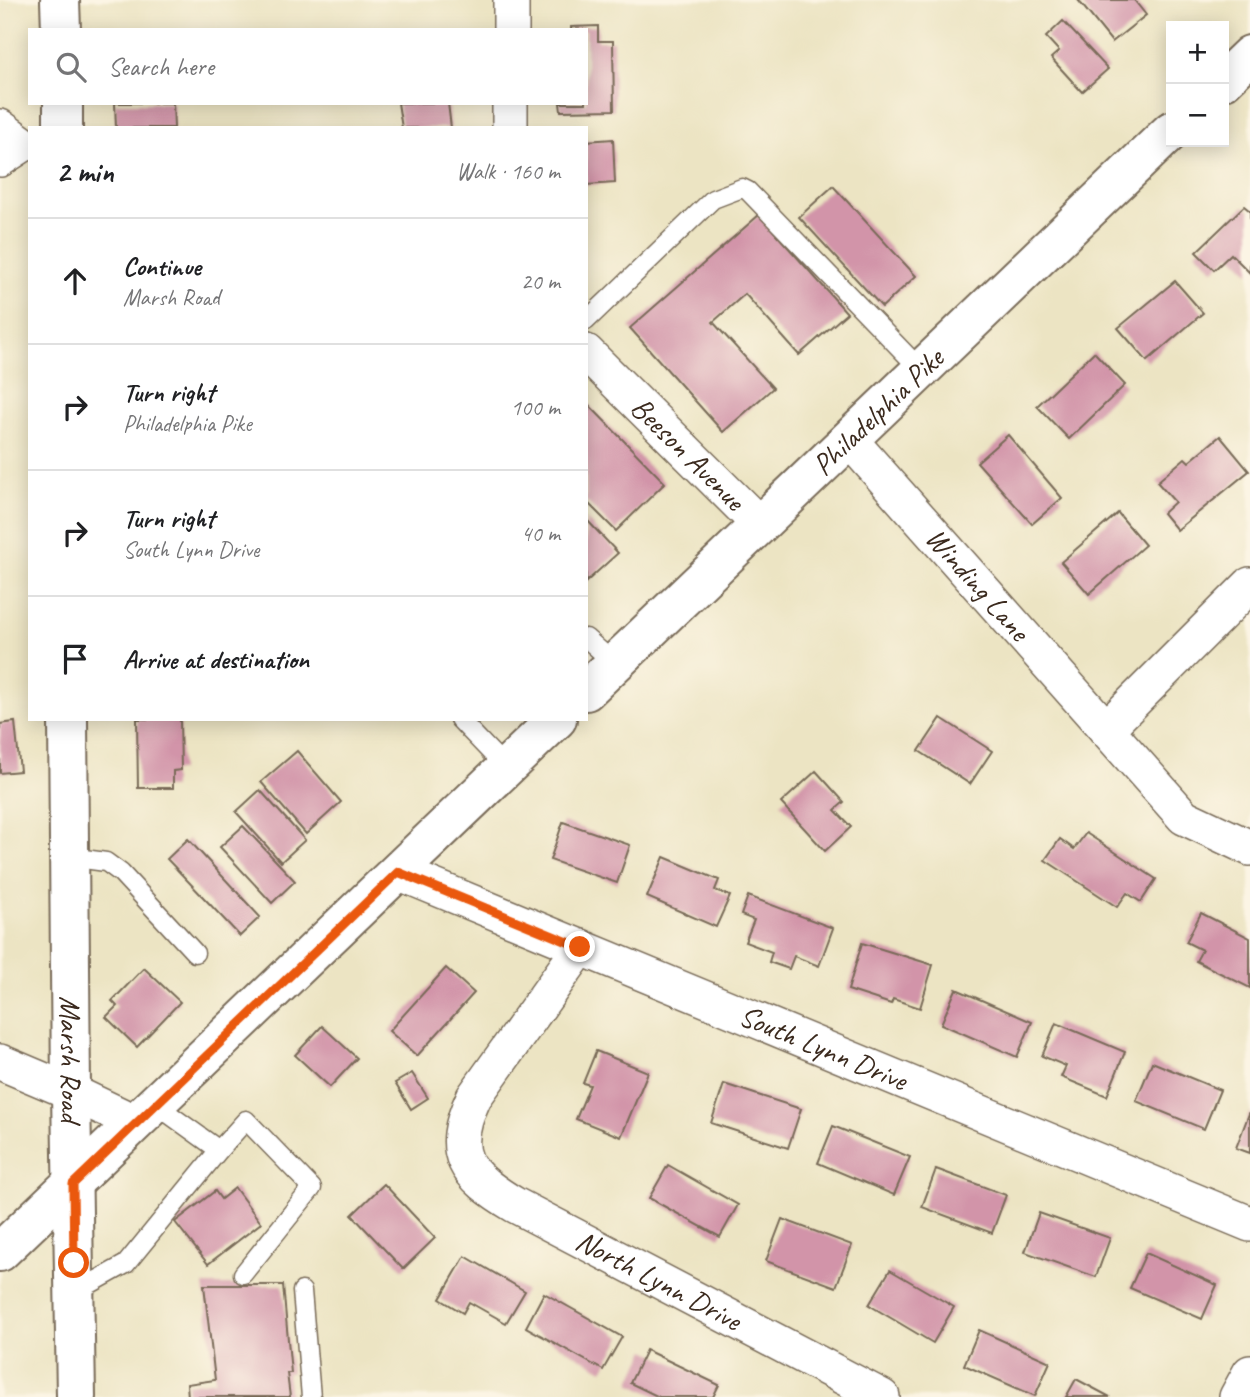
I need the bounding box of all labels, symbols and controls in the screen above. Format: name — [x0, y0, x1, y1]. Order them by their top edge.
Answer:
map controls — [1166, 21, 1229, 147]
button: + — [1166, 21, 1229, 84]
search box — [28, 28, 588, 105]
icon: search — [52, 48, 90, 86]
text: Search here — [108, 50, 214, 83]
button: − — [1166, 84, 1229, 147]
text: 2 min — [56, 153, 113, 191]
text: Walk · 160 m — [456, 157, 560, 186]
text: Continue — [123, 250, 201, 283]
icon: ahead — [56, 262, 94, 300]
text: 20 m — [521, 267, 560, 296]
text: Marsh Road — [123, 283, 220, 312]
street label: Philadelphia Pike — [804, 338, 953, 483]
text: Turn right — [123, 376, 214, 409]
icon: right — [56, 388, 94, 426]
street label: Beeson Avenue — [623, 389, 755, 520]
text: 100 m — [511, 393, 560, 422]
text: Philadelphia Pike — [123, 409, 252, 438]
text: Turn right — [123, 502, 214, 535]
icon: right — [56, 514, 94, 552]
text: 40 m — [521, 519, 560, 548]
street label: Winding Lane — [917, 520, 1039, 650]
text: South Lynn Drive — [123, 535, 259, 564]
icon: arrive — [56, 640, 94, 678]
text: Arrive at destination — [123, 643, 309, 676]
route end — [564, 931, 595, 962]
street label: Marsh Road — [51, 996, 91, 1127]
street label: South Lynn Drive — [734, 996, 915, 1100]
street label: North Lynn Drive — [569, 1221, 750, 1340]
route start — [58, 1247, 89, 1278]

